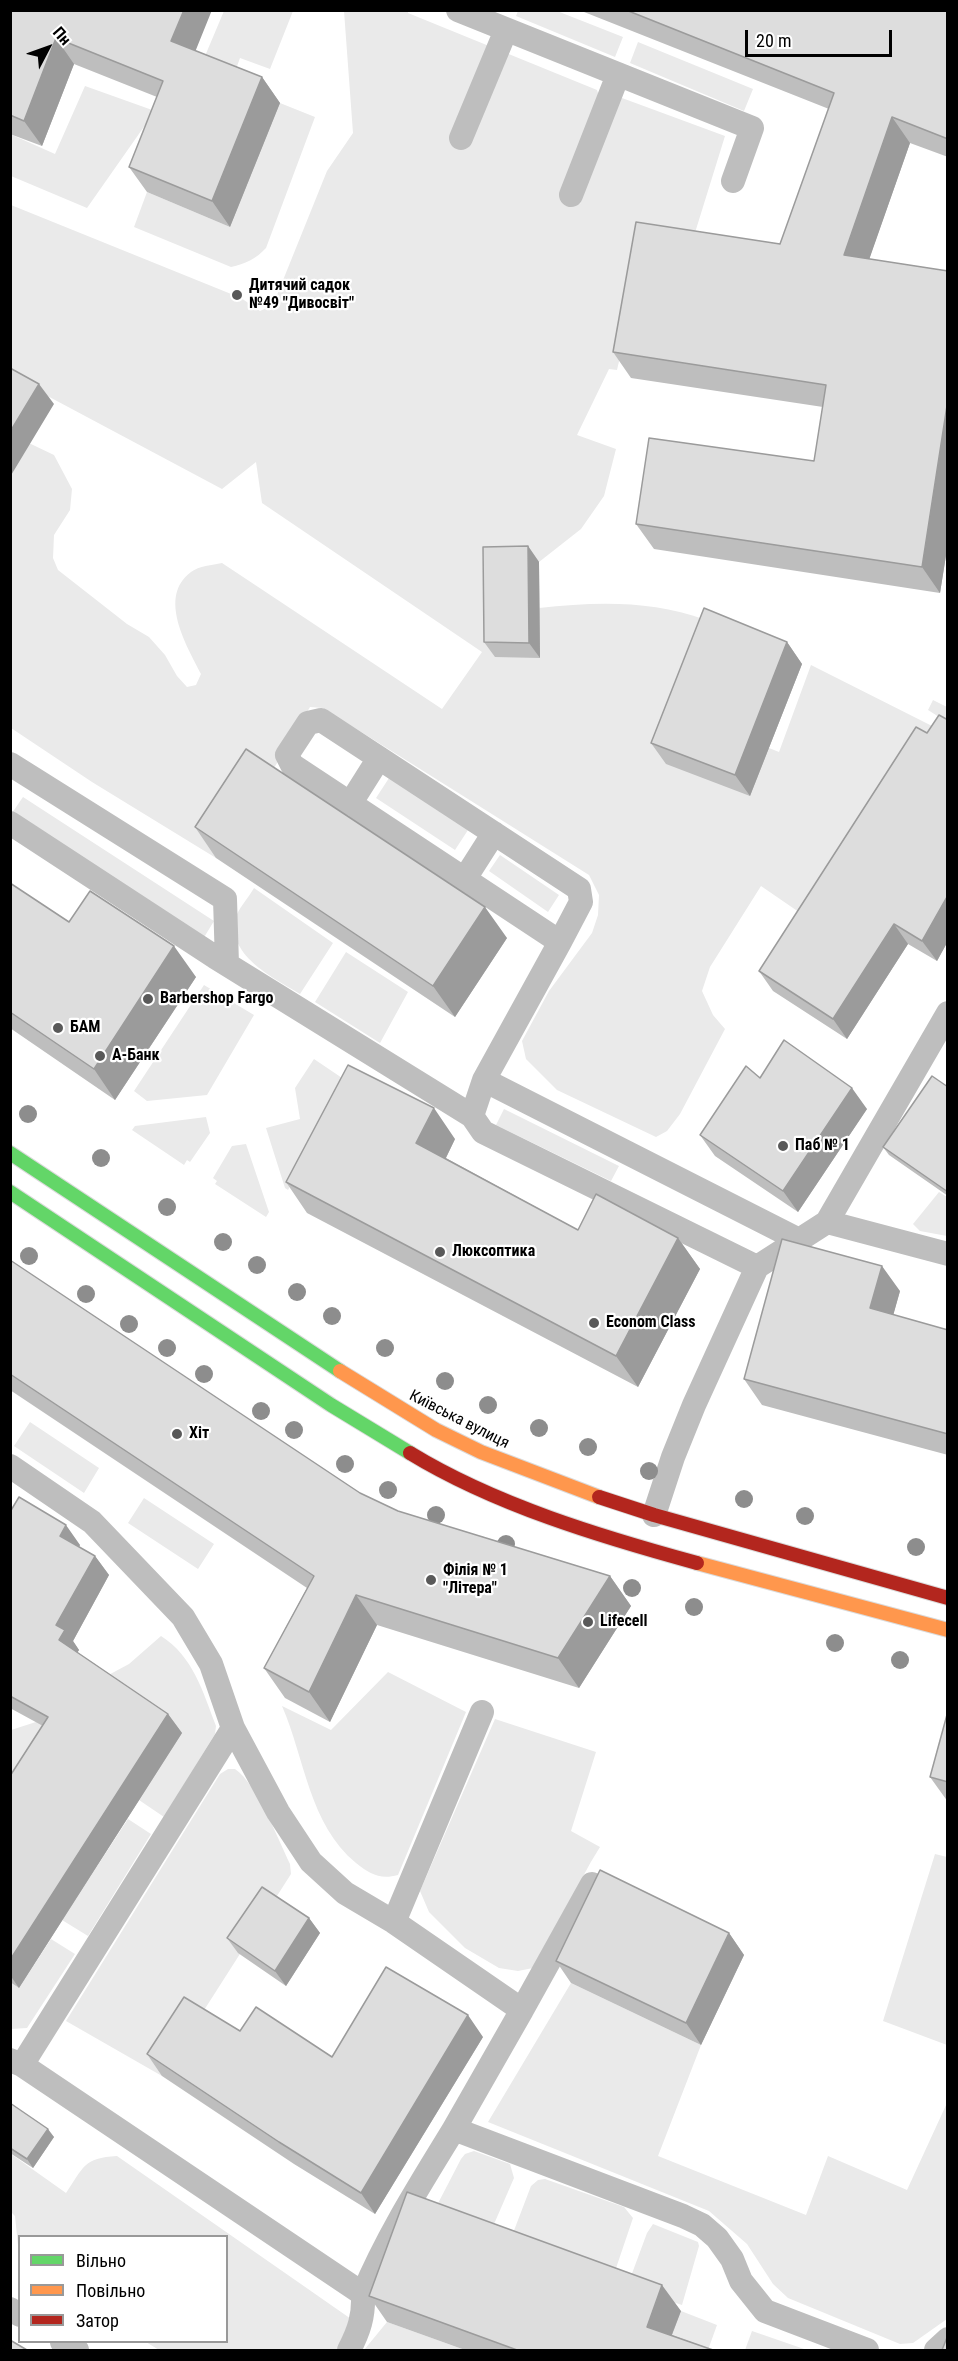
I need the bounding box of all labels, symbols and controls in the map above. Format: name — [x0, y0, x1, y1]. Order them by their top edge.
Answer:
north arrow — [18, 18, 78, 78]
scale bar — [748, 18, 895, 56]
text: Пн — [49, 23, 75, 49]
text: 20 m — [756, 30, 791, 51]
place label: Дитячий садок №49 "Дивосвіт" — [249, 276, 354, 314]
marker: Дитячий садок №49 "Дивосвіт" — [230, 288, 244, 302]
place label: Barbershop Fargo — [160, 989, 273, 1009]
marker: Barbershop Fargo — [141, 992, 155, 1006]
place label: БАМ — [70, 1018, 100, 1038]
marker: БАМ — [51, 1021, 65, 1035]
place label: А-Банк — [112, 1046, 160, 1066]
marker: А-Банк — [93, 1049, 107, 1063]
place label: Паб № 1 — [795, 1136, 850, 1156]
marker: Паб № 1 — [776, 1139, 790, 1153]
place label: Люксоптика — [452, 1242, 535, 1262]
marker: Люксоптика — [433, 1245, 447, 1259]
place label: Econom Class — [606, 1313, 696, 1333]
marker: Econom Class — [587, 1316, 601, 1330]
street label: Київська вулиця — [406, 1387, 512, 1453]
place label: Хіт — [189, 1424, 209, 1444]
marker: Хіт — [170, 1427, 184, 1441]
place label: Філія № 1 "Літера" — [443, 1561, 508, 1599]
marker: Філія № 1 "Літера" — [424, 1573, 438, 1587]
place label: Lifecell — [600, 1612, 647, 1632]
marker: Lifecell — [581, 1615, 595, 1629]
legend — [18, 2235, 228, 2343]
text: Вільно — [76, 2250, 126, 2271]
text: Повільно — [76, 2280, 145, 2301]
text: Затор — [76, 2310, 119, 2331]

